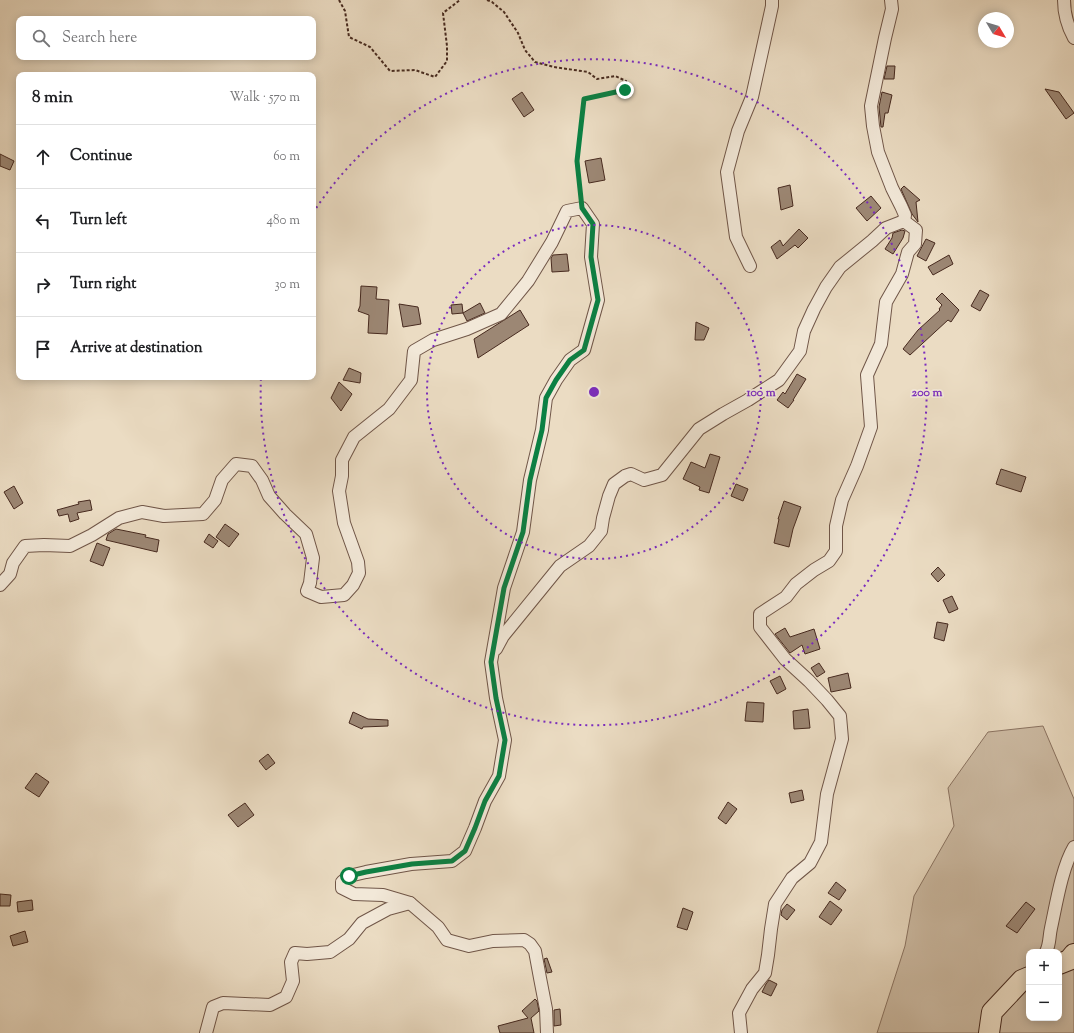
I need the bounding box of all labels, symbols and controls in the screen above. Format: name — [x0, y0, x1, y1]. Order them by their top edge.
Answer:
north arrow — [978, 12, 1014, 48]
search box — [16, 16, 316, 60]
icon: search — [30, 27, 52, 49]
text: Search here — [62, 28, 137, 49]
route end — [616, 81, 634, 99]
text: 8 min — [32, 86, 73, 110]
text: Walk · 570 m — [230, 89, 300, 107]
icon: ahead — [32, 146, 54, 168]
text: Continue — [70, 146, 132, 167]
text: 60 m — [273, 148, 300, 166]
icon: left — [32, 210, 54, 232]
text: Turn left — [70, 210, 127, 231]
text: 480 m — [267, 212, 300, 230]
icon: right — [32, 274, 54, 296]
text: Turn right — [70, 274, 136, 295]
text: 30 m — [274, 276, 300, 294]
icon: arrive — [32, 338, 54, 360]
text: Arrive at destination — [70, 338, 203, 359]
text: 100 m — [745, 384, 776, 402]
text: 200 m — [912, 384, 942, 402]
centre of rings — [587, 385, 601, 399]
route start — [340, 867, 358, 885]
map controls — [1026, 949, 1062, 1021]
button: + — [1026, 949, 1062, 985]
button: − — [1026, 985, 1062, 1021]

